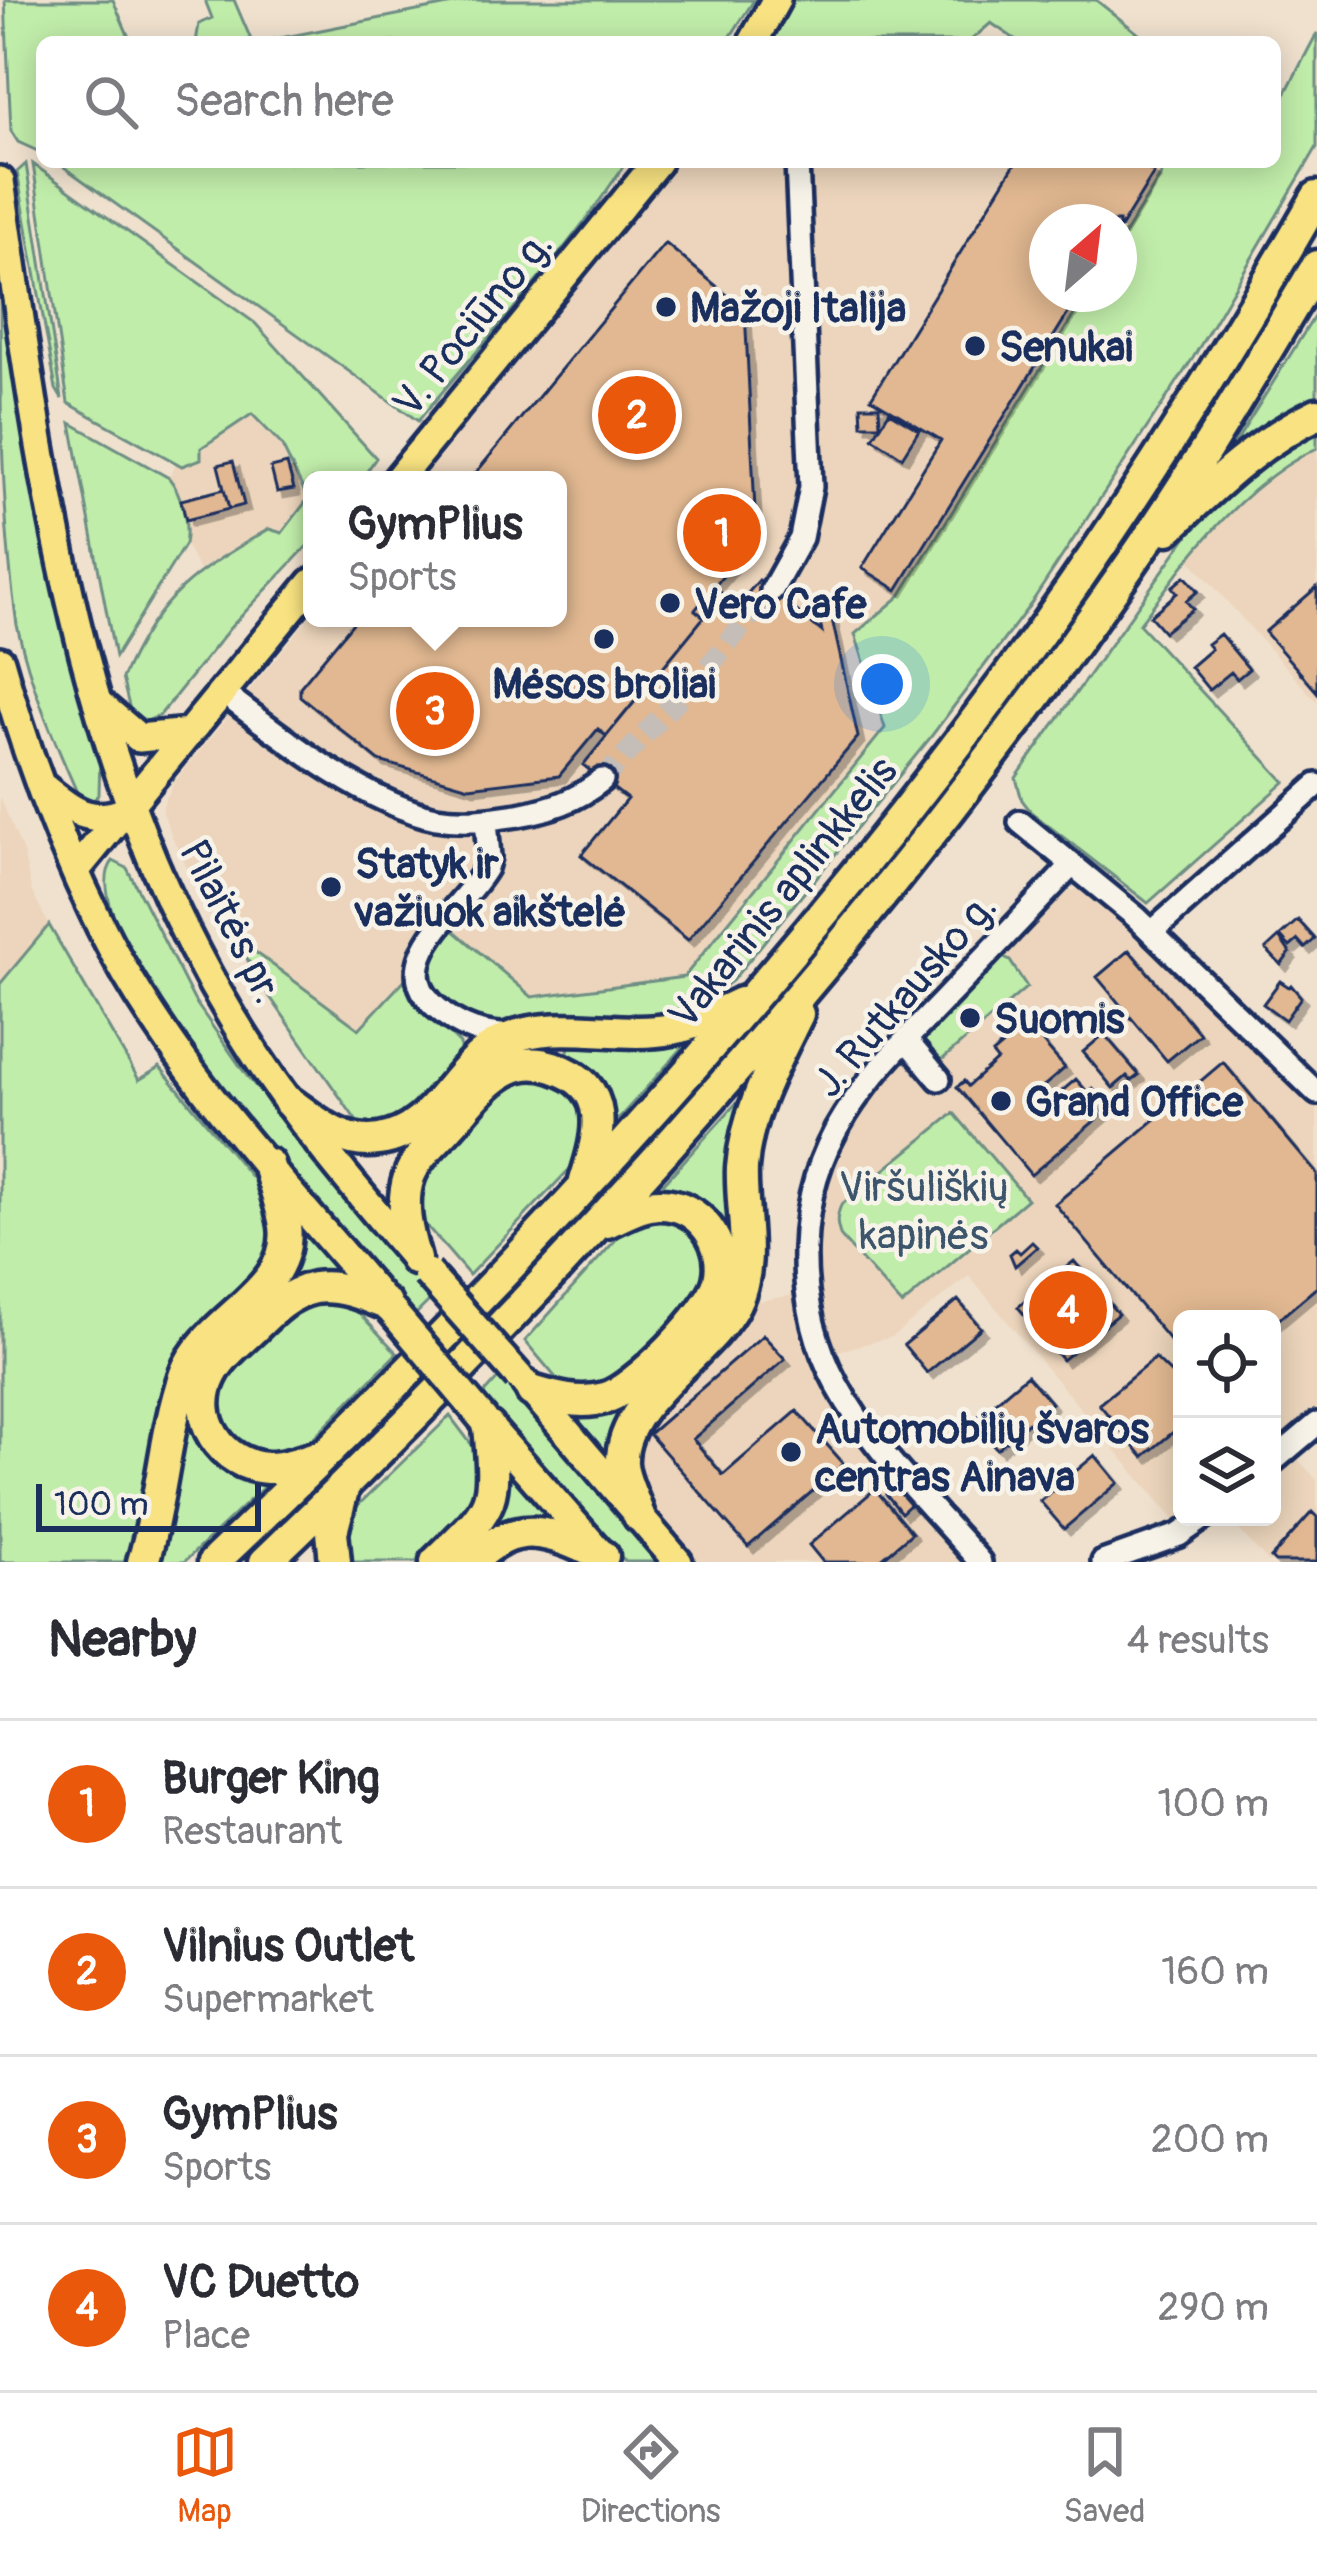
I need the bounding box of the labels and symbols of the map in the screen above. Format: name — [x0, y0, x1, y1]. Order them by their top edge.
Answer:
north arrow — [1029, 204, 1137, 312]
street label: V. Pociūno g. — [382, 220, 565, 428]
place label: Mažoji Italija — [690, 283, 906, 335]
marker: Mažoji Italija — [653, 294, 679, 320]
place label: Senukai — [999, 322, 1133, 374]
marker: Senukai — [962, 333, 988, 359]
pin: 2 — [598, 370, 676, 460]
pin: 1 — [683, 488, 761, 578]
place label: Vero Cafe — [694, 579, 868, 631]
marker: Vero Cafe — [657, 590, 683, 616]
marker: Mėsos broliai — [591, 626, 617, 652]
your location — [852, 654, 912, 714]
place label: Mėsos broliai — [492, 659, 716, 711]
pin: 3 — [396, 666, 474, 756]
street label: Vakarinis aplinkkelis — [658, 747, 909, 1040]
street label: Pilaitės pr. — [167, 832, 293, 1012]
place label: Statyk ir važiuok aikštelė — [354, 839, 626, 939]
marker: Statyk ir važiuok aikštelė — [318, 874, 344, 900]
street label: J. Rutkausko g. — [802, 882, 1009, 1108]
place label: Suomis — [994, 994, 1125, 1046]
marker: Suomis — [957, 1005, 983, 1031]
place label: Grand Office — [1025, 1077, 1245, 1129]
marker: Grand Office — [988, 1088, 1014, 1114]
park label: Viršuliškių kapinės — [839, 1162, 1009, 1262]
pin: 4 — [1029, 1265, 1107, 1355]
place label: Automobilių švaros centras Ainava — [815, 1404, 1149, 1504]
marker: Automobilių švaros centras Ainava — [778, 1439, 804, 1465]
scale bar — [36, 1478, 261, 1531]

